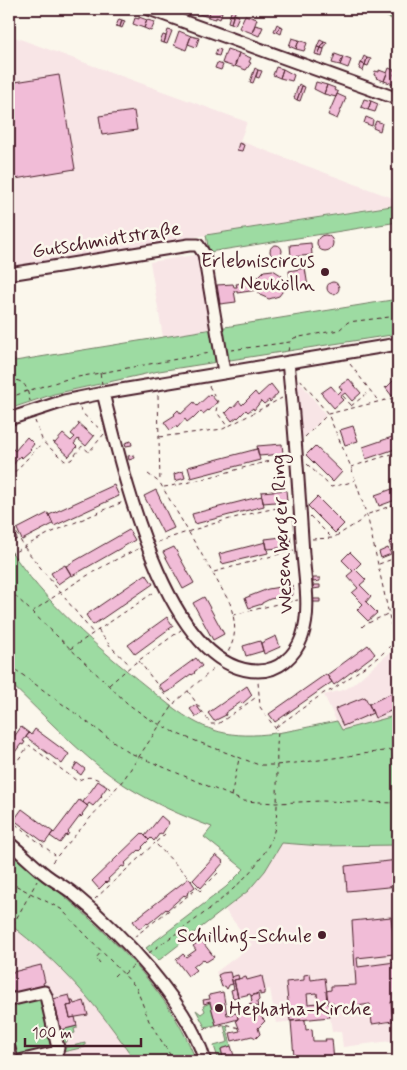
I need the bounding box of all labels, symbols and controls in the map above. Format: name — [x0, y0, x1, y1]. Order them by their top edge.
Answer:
street label: Gutschmidtstraße — [30, 215, 183, 266]
place label: Erlebniscircus Neukölln — [201, 248, 315, 298]
marker: Erlebniscircus Neukölln — [319, 266, 331, 278]
street label: Wesenberger Ring — [265, 453, 302, 614]
place label: Schilling-Schule — [177, 923, 312, 952]
marker: Schilling-Schule — [316, 929, 328, 941]
place label: Hephatha-Kirche — [229, 996, 372, 1023]
marker: Hephatha-Kirche — [213, 1002, 225, 1014]
scale bar — [25, 1015, 141, 1047]
text: 100 m — [32, 1024, 72, 1044]

